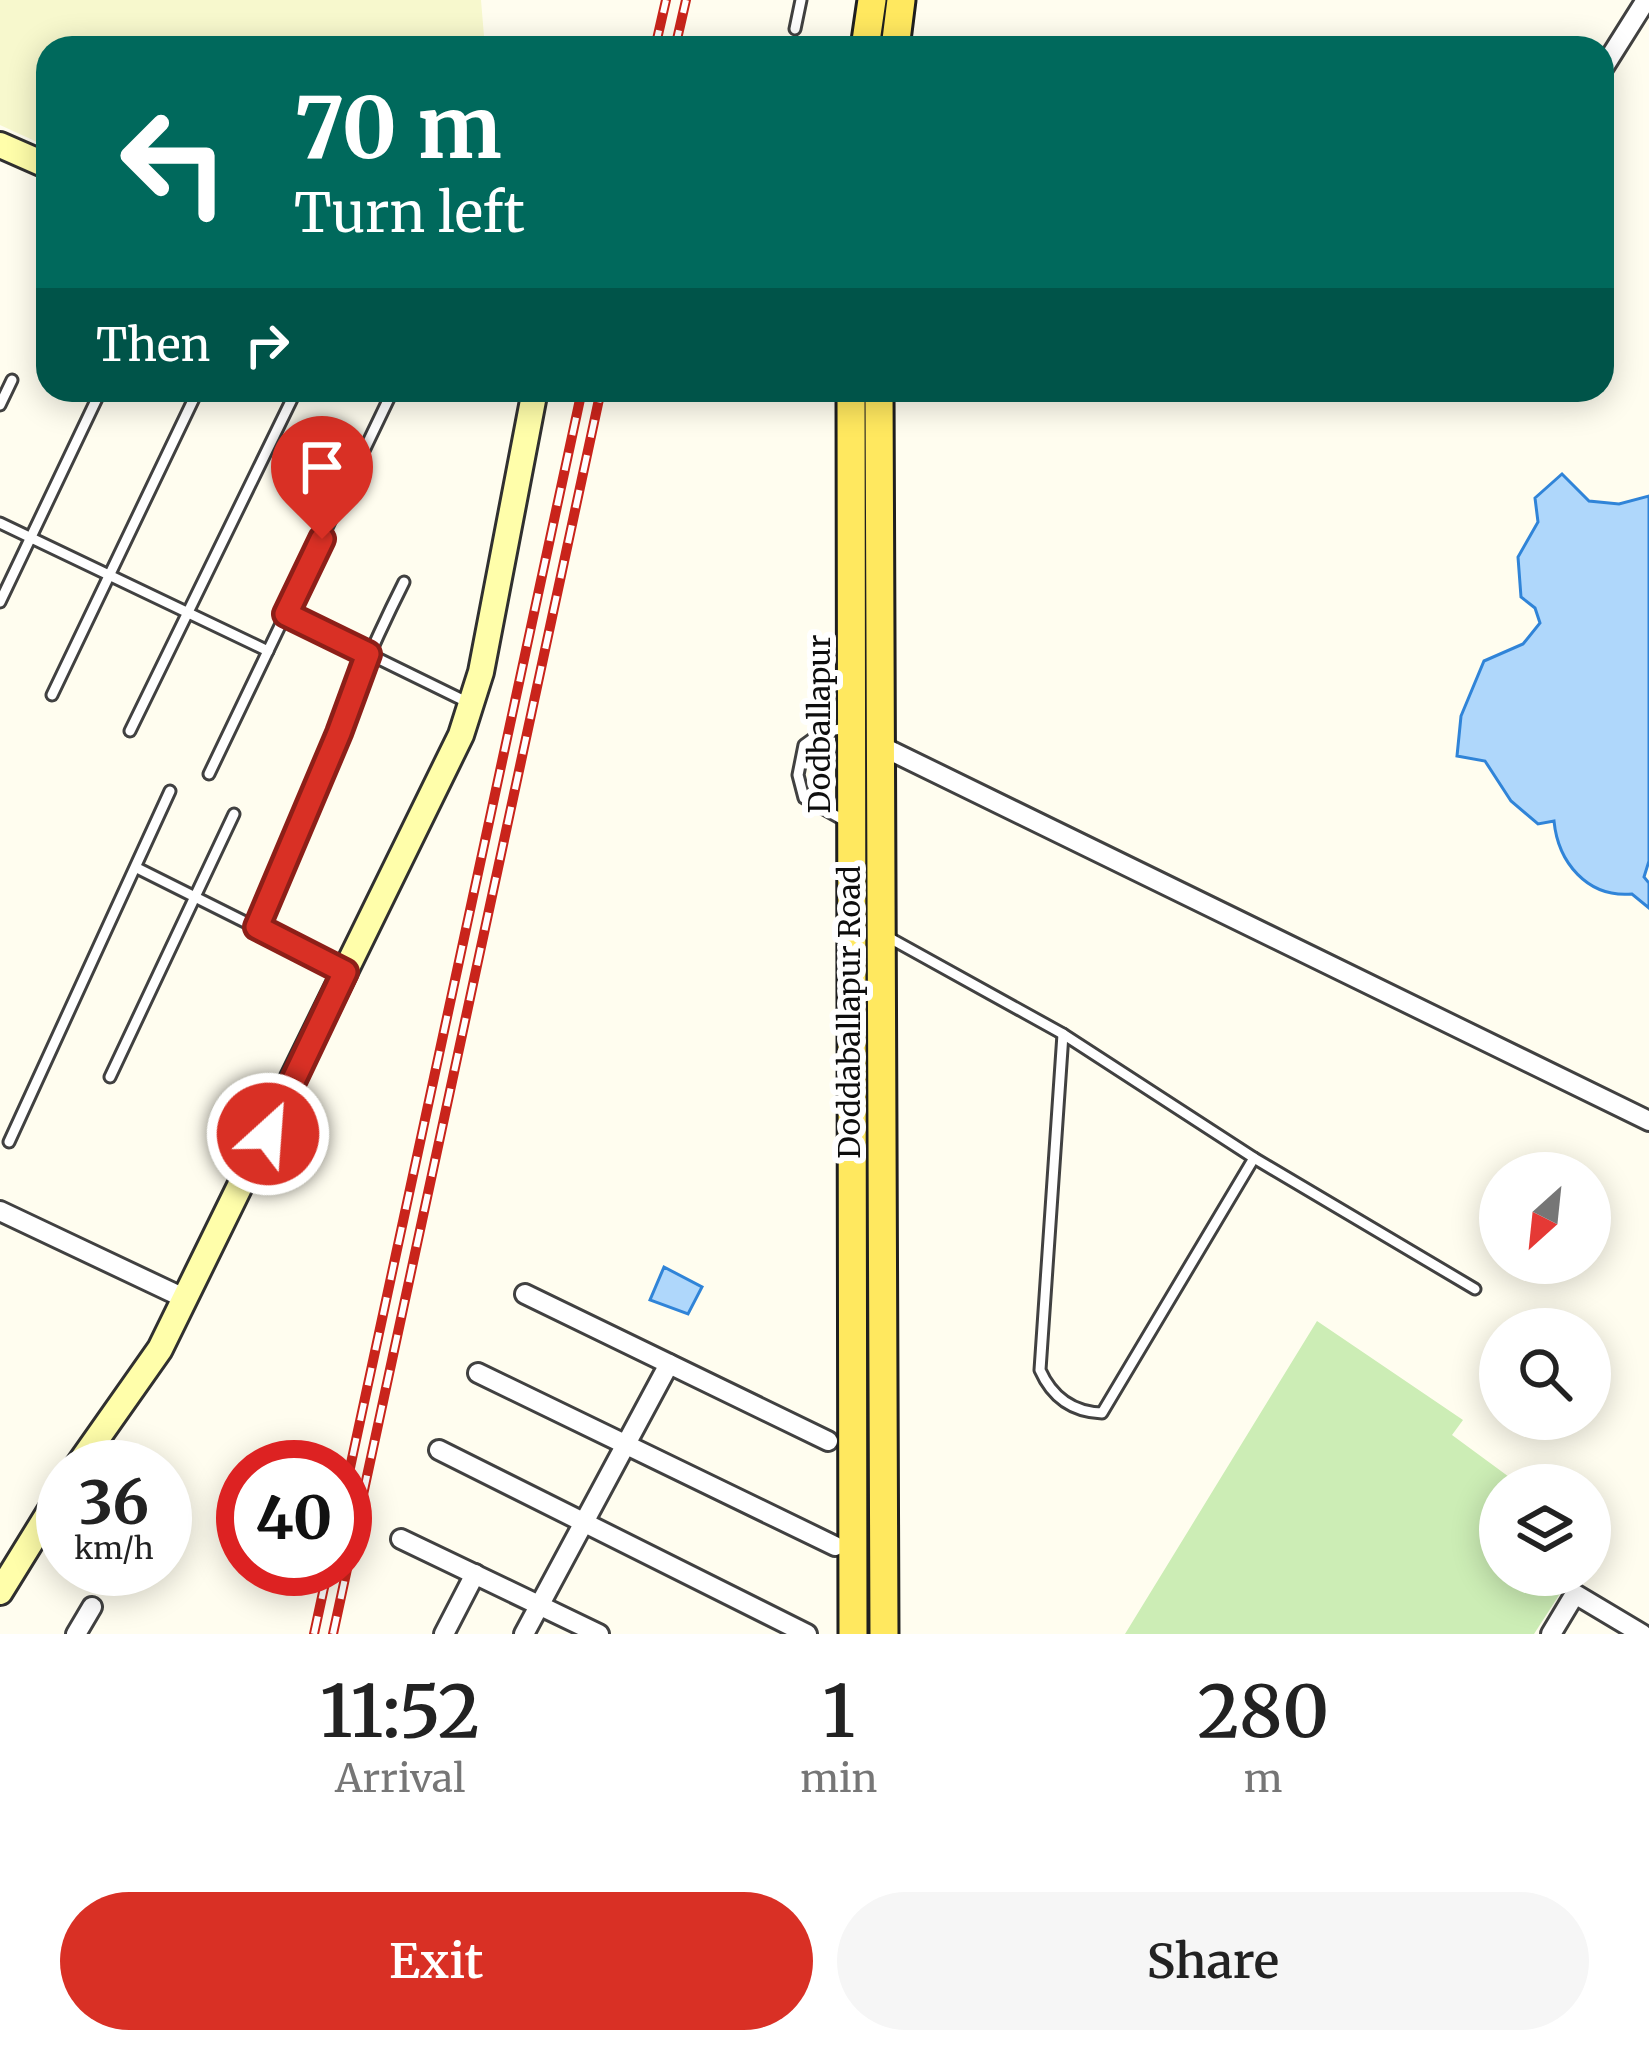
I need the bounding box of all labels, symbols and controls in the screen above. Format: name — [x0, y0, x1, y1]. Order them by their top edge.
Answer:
text: 70 m — [294, 75, 502, 181]
icon: left — [96, 84, 252, 240]
text: Turn left — [294, 179, 525, 247]
icon: right — [234, 312, 300, 378]
text: Then — [96, 317, 210, 373]
pin — [271, 416, 373, 539]
icon: arrive — [289, 434, 355, 500]
street label: Dodballapur — [800, 635, 838, 813]
street label: Doddaballapur Road — [830, 865, 868, 1159]
position arrow — [205, 1071, 331, 1197]
north arrow — [1479, 1152, 1611, 1284]
map controls — [1479, 1152, 1611, 1596]
button: search — [1479, 1308, 1611, 1440]
speed limit sign: 40 — [216, 1440, 372, 1596]
button: layers — [1479, 1464, 1611, 1596]
text: 36 — [79, 1465, 149, 1540]
text: km/h — [74, 1529, 154, 1567]
text: 11:52 — [320, 1666, 480, 1757]
text: 1 — [822, 1666, 855, 1757]
text: 280 — [1197, 1666, 1329, 1757]
text: Arrival — [335, 1754, 465, 1803]
text: min — [800, 1754, 877, 1803]
text: m — [1244, 1754, 1283, 1803]
button: Exit — [60, 1892, 813, 2030]
button: Share — [837, 1892, 1589, 2030]

